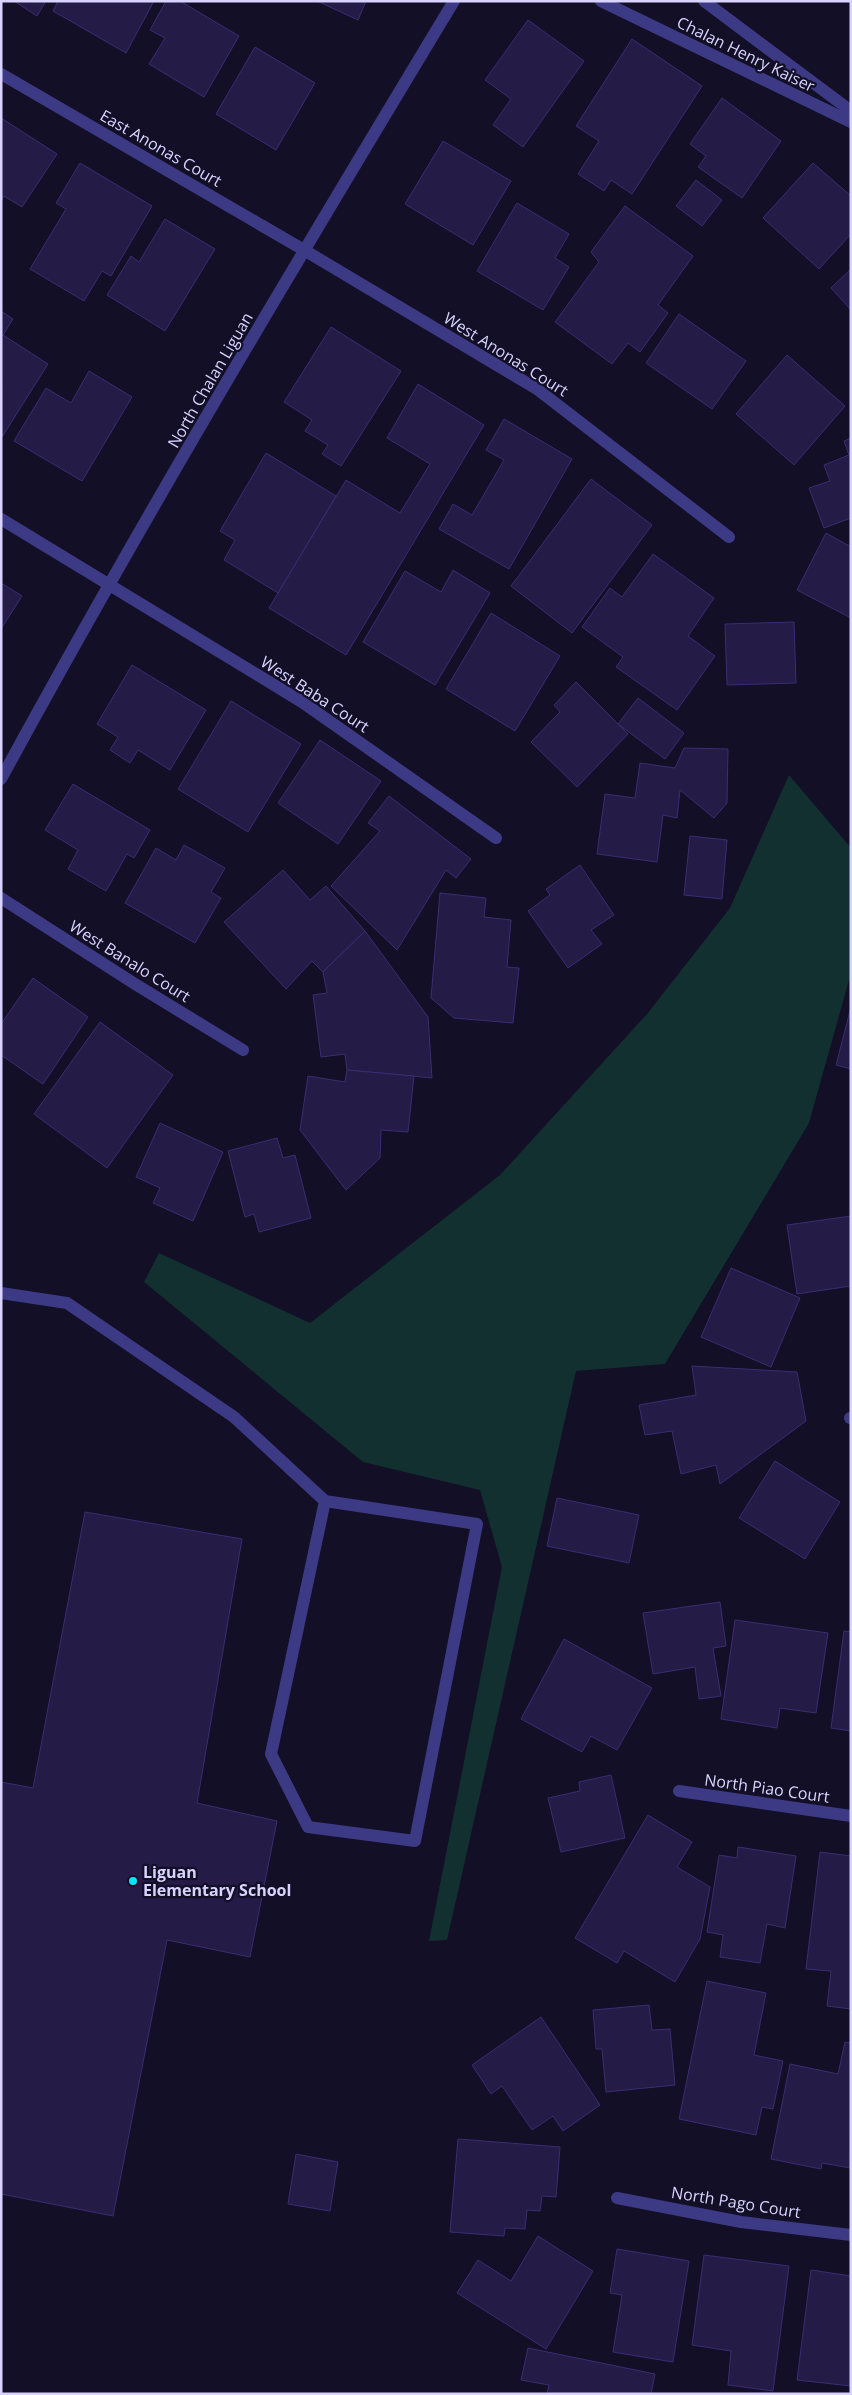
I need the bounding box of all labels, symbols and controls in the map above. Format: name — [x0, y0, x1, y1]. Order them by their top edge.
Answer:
street label: Chalan Henry Kaiser — [673, 11, 819, 97]
street label: East Anonas Court — [96, 104, 226, 192]
street label: West Anonas Court — [440, 307, 573, 401]
street label: North Chalan Liguan — [162, 308, 258, 452]
street label: West Baba Court — [257, 651, 374, 737]
street label: West Banalo Court — [65, 915, 195, 1007]
street label: North Piao Court — [703, 1768, 831, 1808]
place label: Liguan Elementary School — [143, 1861, 291, 1901]
marker: Liguan Elementary School — [127, 1875, 139, 1887]
street label: North Pago Court — [670, 2181, 803, 2223]

